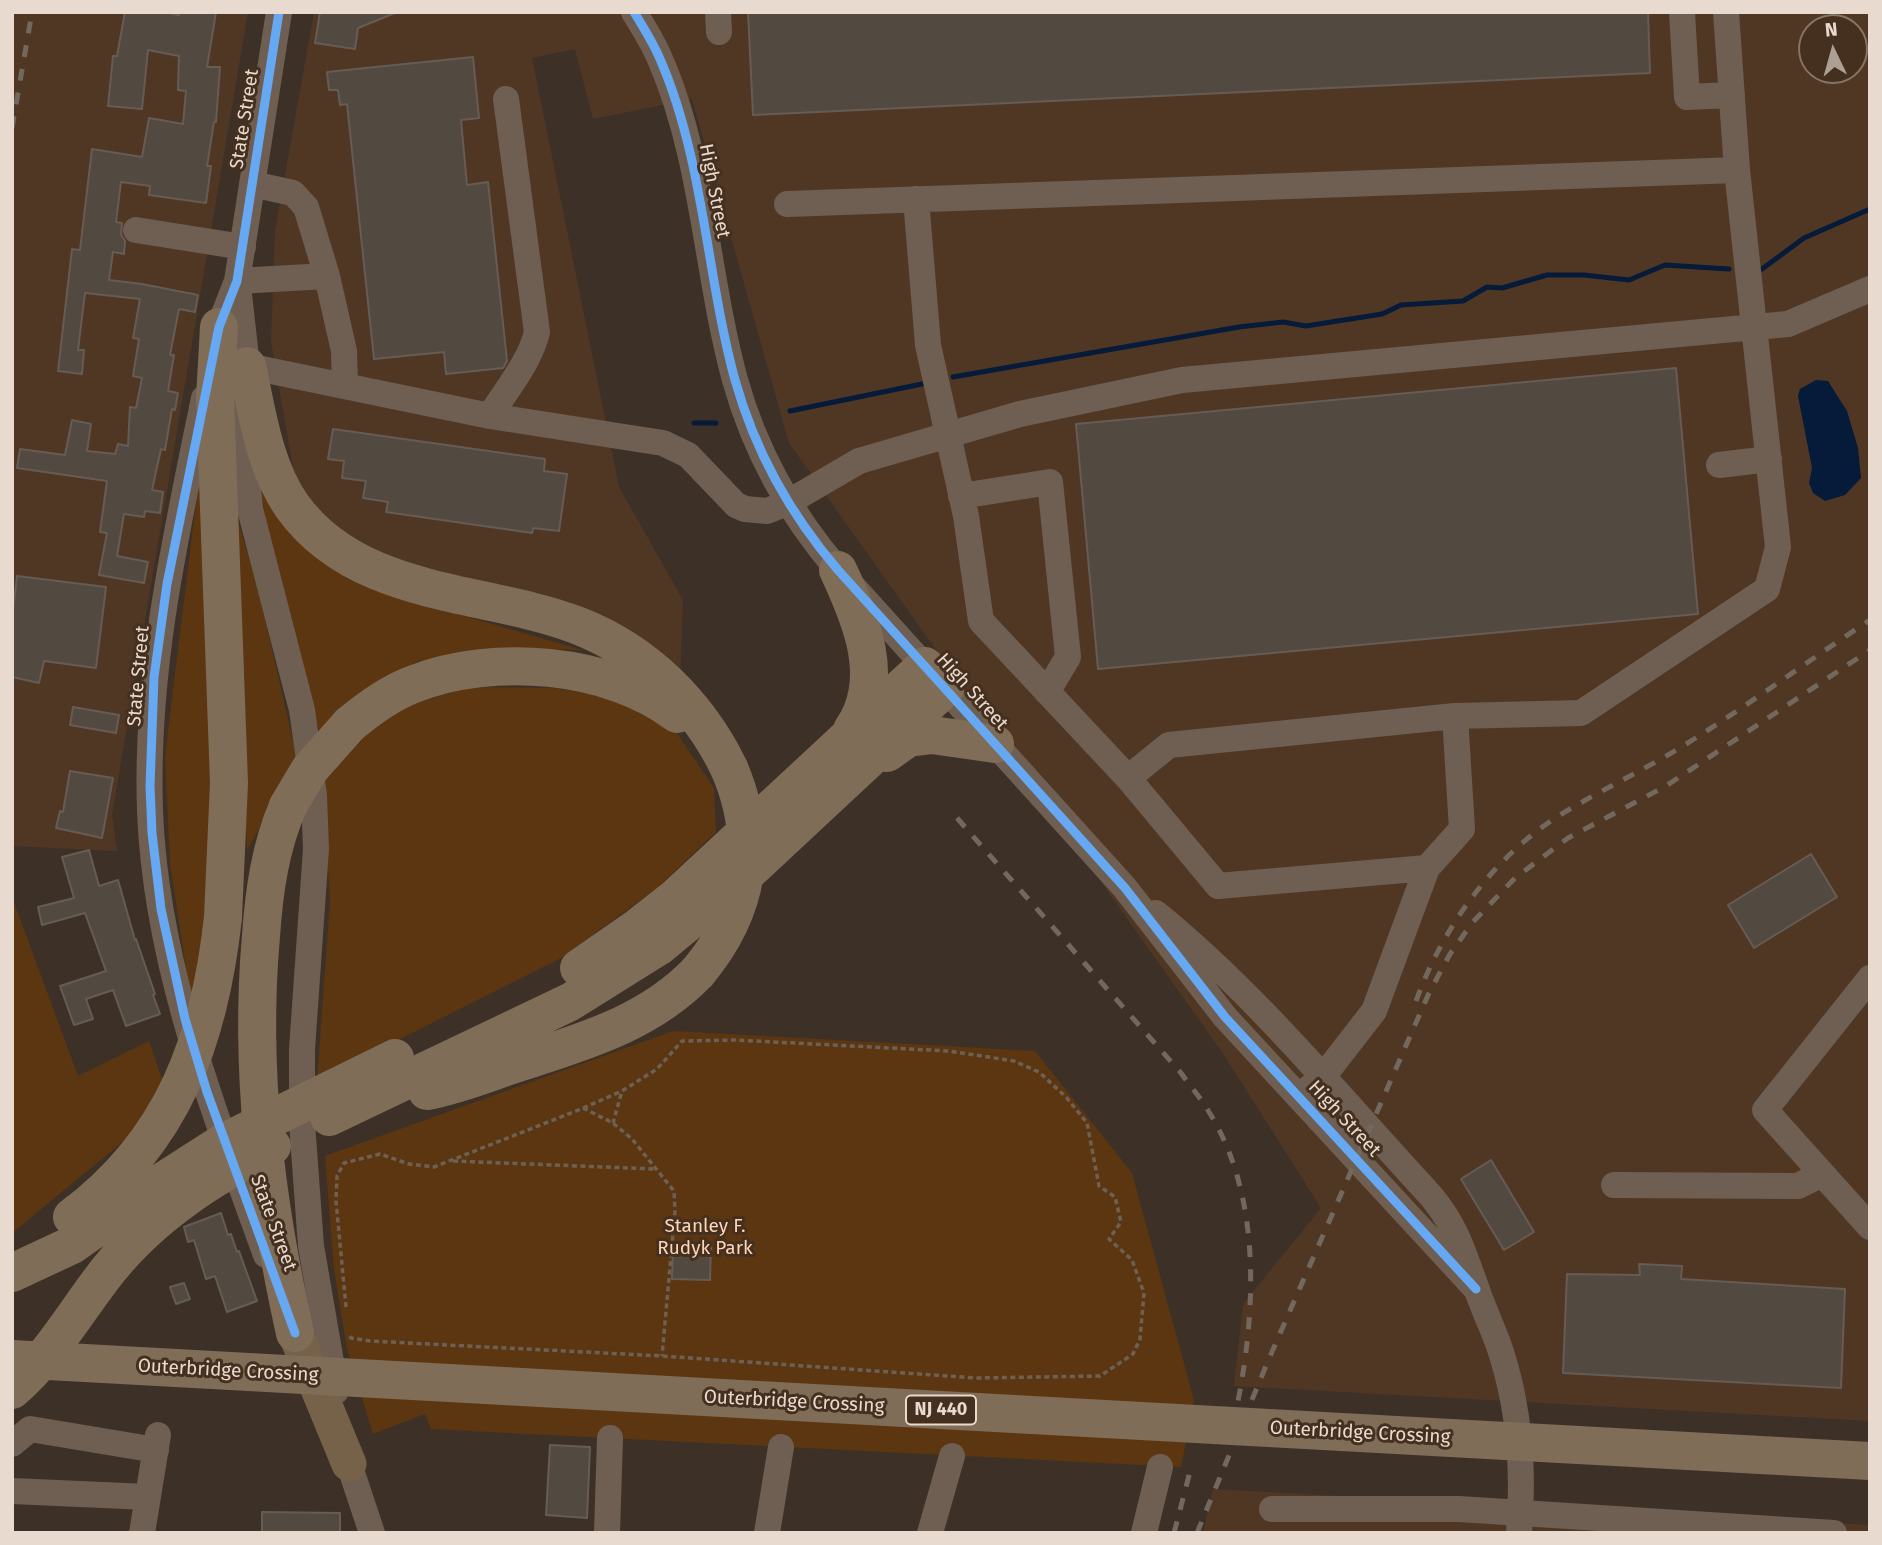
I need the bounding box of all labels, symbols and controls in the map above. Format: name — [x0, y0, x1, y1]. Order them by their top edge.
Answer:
north arrow — [1798, 14, 1868, 84]
text: N — [1824, 18, 1839, 42]
street label: State Street — [226, 67, 264, 171]
street label: High Street — [694, 142, 734, 240]
street label: State Street — [123, 625, 155, 727]
street label: High Street — [931, 649, 1013, 735]
street label: High Street — [1303, 1076, 1385, 1162]
street label: State Street — [245, 1172, 301, 1274]
park label: Stanley F. Rudyk Park — [657, 1216, 753, 1260]
street label: Outerbridge Crossing — [137, 1355, 319, 1387]
street label: Outerbridge Crossing — [703, 1386, 885, 1418]
road number: NJ 440 — [906, 1395, 976, 1424]
street label: Outerbridge Crossing — [1269, 1417, 1451, 1449]

